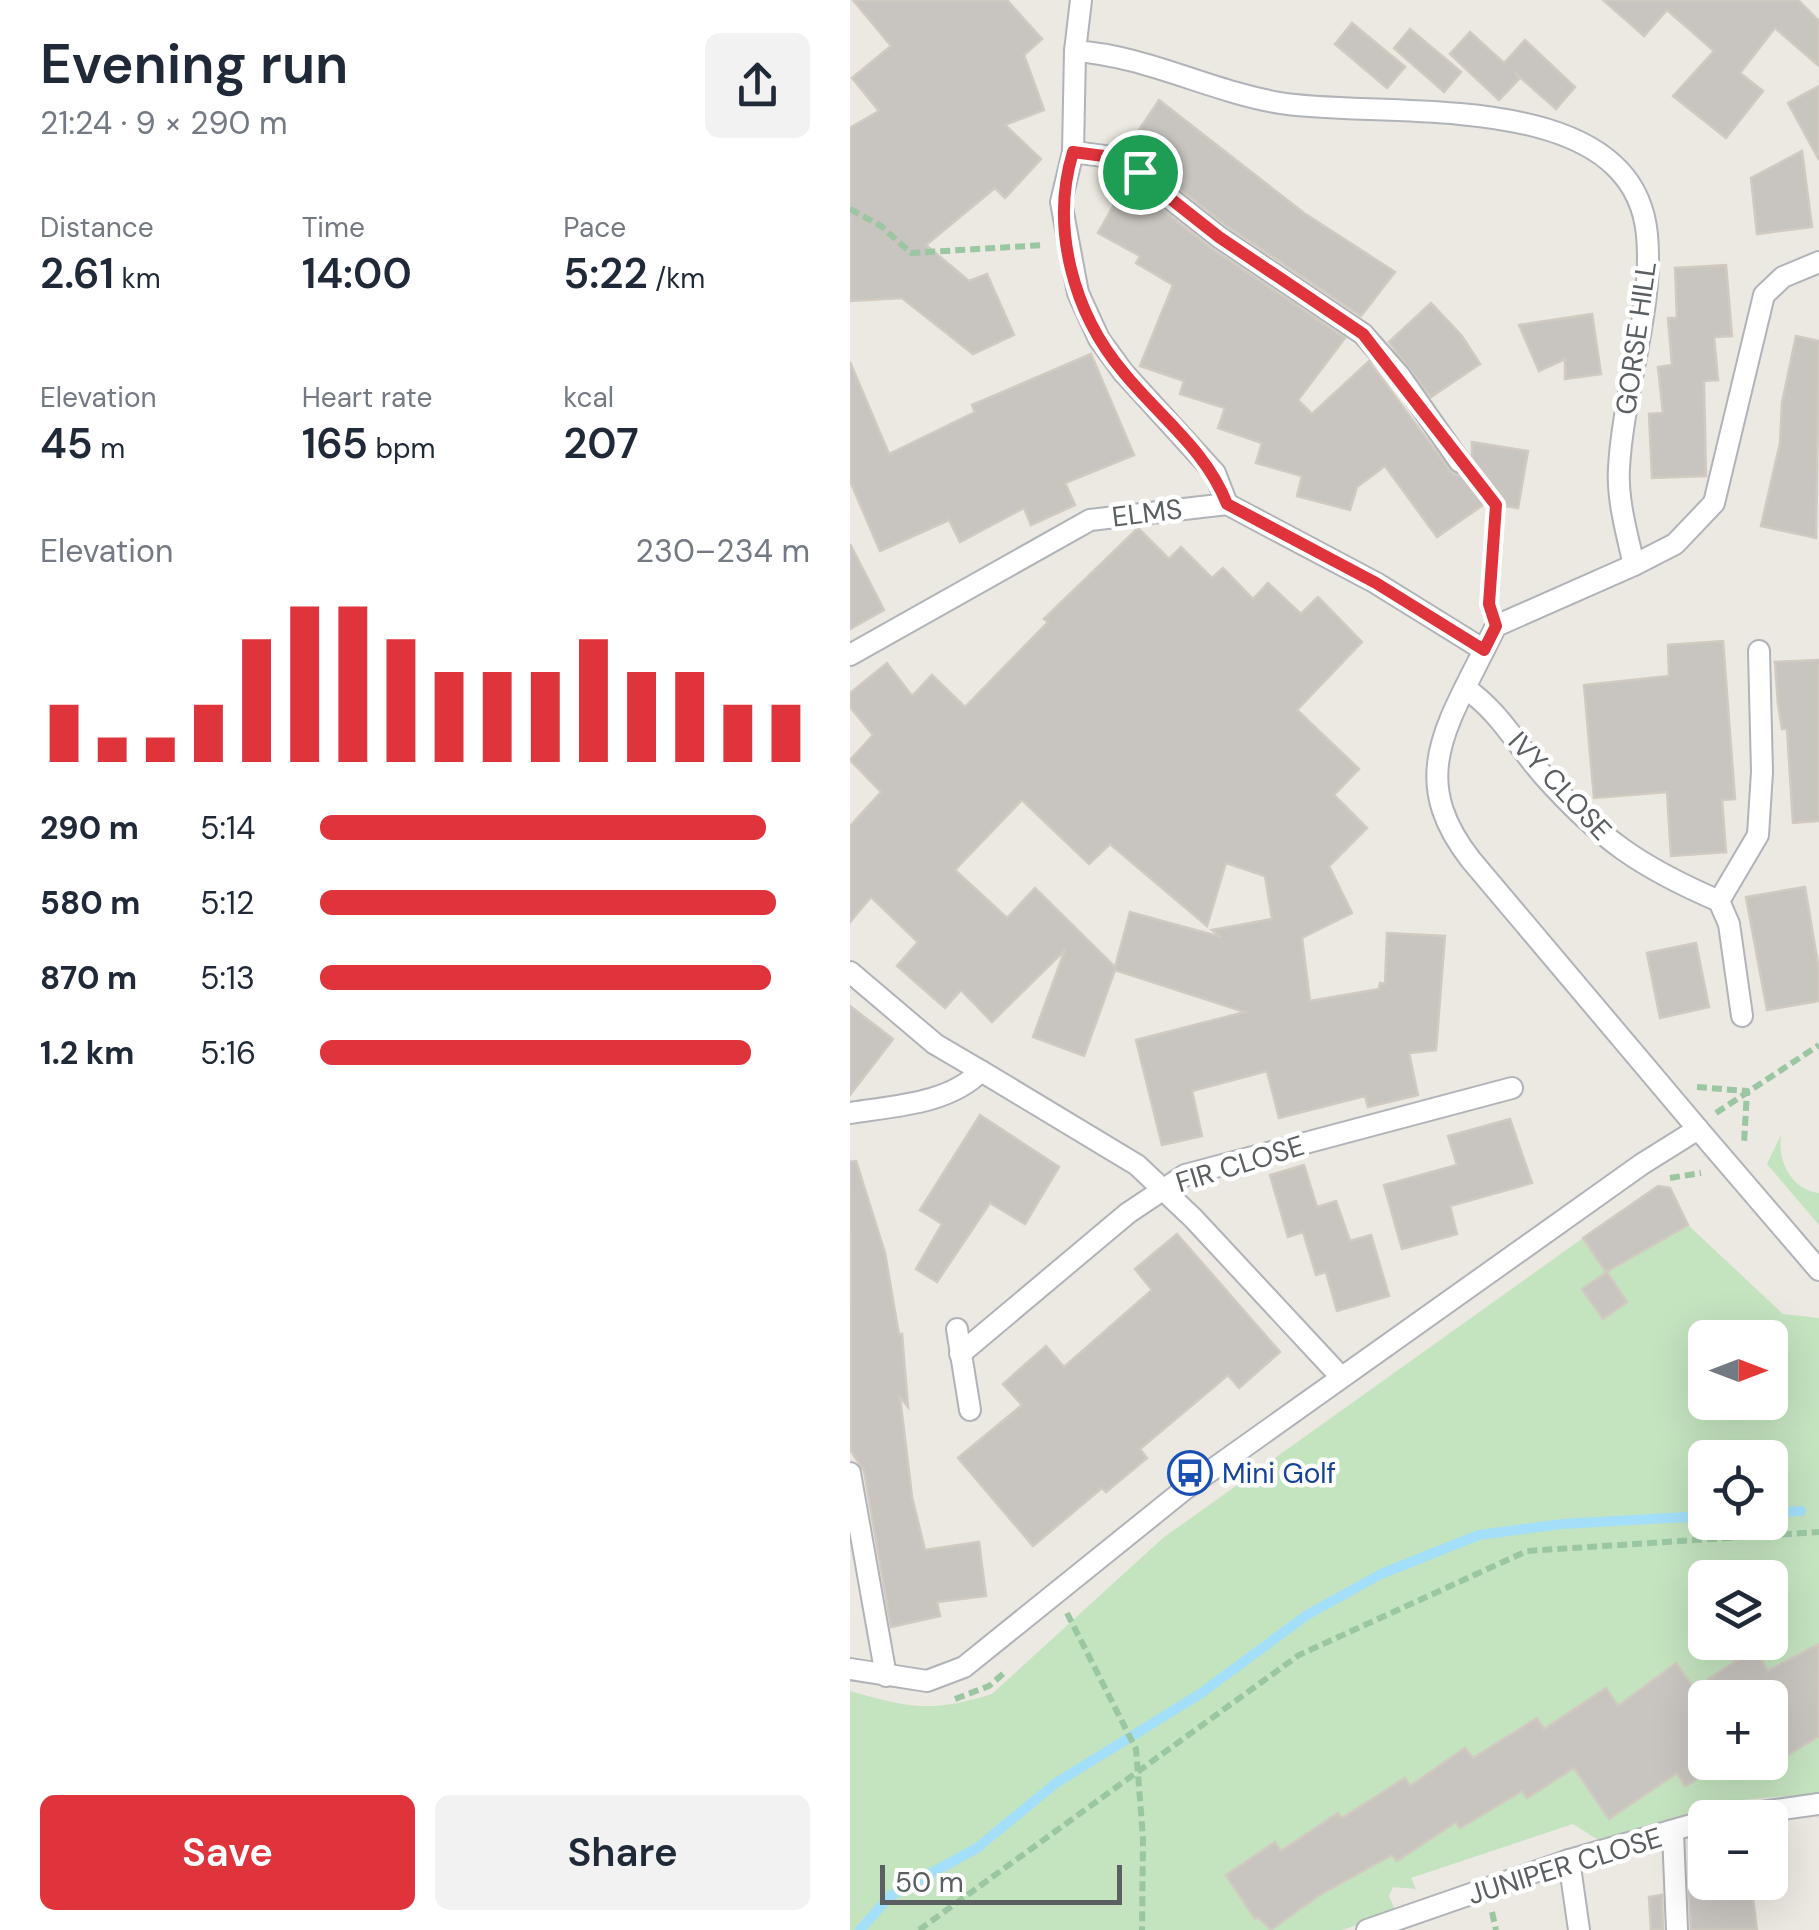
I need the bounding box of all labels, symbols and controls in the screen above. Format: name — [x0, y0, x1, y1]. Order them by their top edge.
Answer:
text: Evening run — [40, 28, 348, 100]
button: share — [705, 33, 810, 138]
text: 21:24 · 9 × 290 m — [40, 102, 287, 144]
pin — [1098, 130, 1183, 215]
icon: arrive — [1113, 145, 1168, 200]
text: Distance — [40, 209, 154, 246]
text: Time — [302, 209, 365, 246]
text: Pace — [563, 209, 626, 246]
text: 2.61 — [40, 246, 114, 301]
text: 14:00 — [302, 246, 412, 301]
text: 5:22 — [563, 246, 648, 301]
street label: GORSE HILL — [1607, 259, 1665, 417]
text: km — [114, 260, 161, 297]
text: /km — [648, 260, 705, 297]
text: Elevation — [40, 379, 157, 416]
text: Heart rate — [302, 379, 432, 416]
text: kcal — [563, 379, 614, 416]
text: 45 — [40, 416, 93, 471]
text: 165 — [302, 416, 368, 471]
text: 207 — [563, 416, 639, 471]
text: m — [93, 430, 125, 467]
text: bpm — [368, 430, 435, 467]
street label: ELMS — [1110, 490, 1184, 536]
text: Elevation — [40, 530, 173, 572]
text: 230–234 m — [636, 530, 810, 572]
street label: IVY CLOSE — [1500, 724, 1620, 848]
text: 290 m — [40, 807, 139, 849]
text: 5:14 — [200, 807, 255, 849]
text: 580 m — [40, 882, 140, 924]
text: 5:12 — [200, 882, 254, 924]
text: 870 m — [40, 957, 137, 999]
text: 5:13 — [200, 957, 255, 999]
text: 1.2 km — [40, 1032, 134, 1074]
text: 5:16 — [200, 1032, 256, 1074]
street label: FIR CLOSE — [1171, 1127, 1309, 1201]
north arrow — [1688, 1320, 1788, 1420]
map controls — [1688, 1320, 1788, 1900]
button: locate — [1688, 1440, 1788, 1540]
bus stop icon: Mini Golf — [1167, 1450, 1213, 1496]
place label: Mini Golf — [1222, 1455, 1336, 1492]
button: layers — [1688, 1560, 1788, 1660]
button: + — [1688, 1680, 1788, 1780]
button: Save — [40, 1795, 415, 1910]
button: Share — [435, 1795, 810, 1910]
button: − — [1688, 1800, 1788, 1900]
street label: JUNIPER CLOSE — [1463, 1819, 1667, 1913]
scale bar — [880, 1860, 1122, 1904]
text: 50 m — [895, 1864, 964, 1901]

